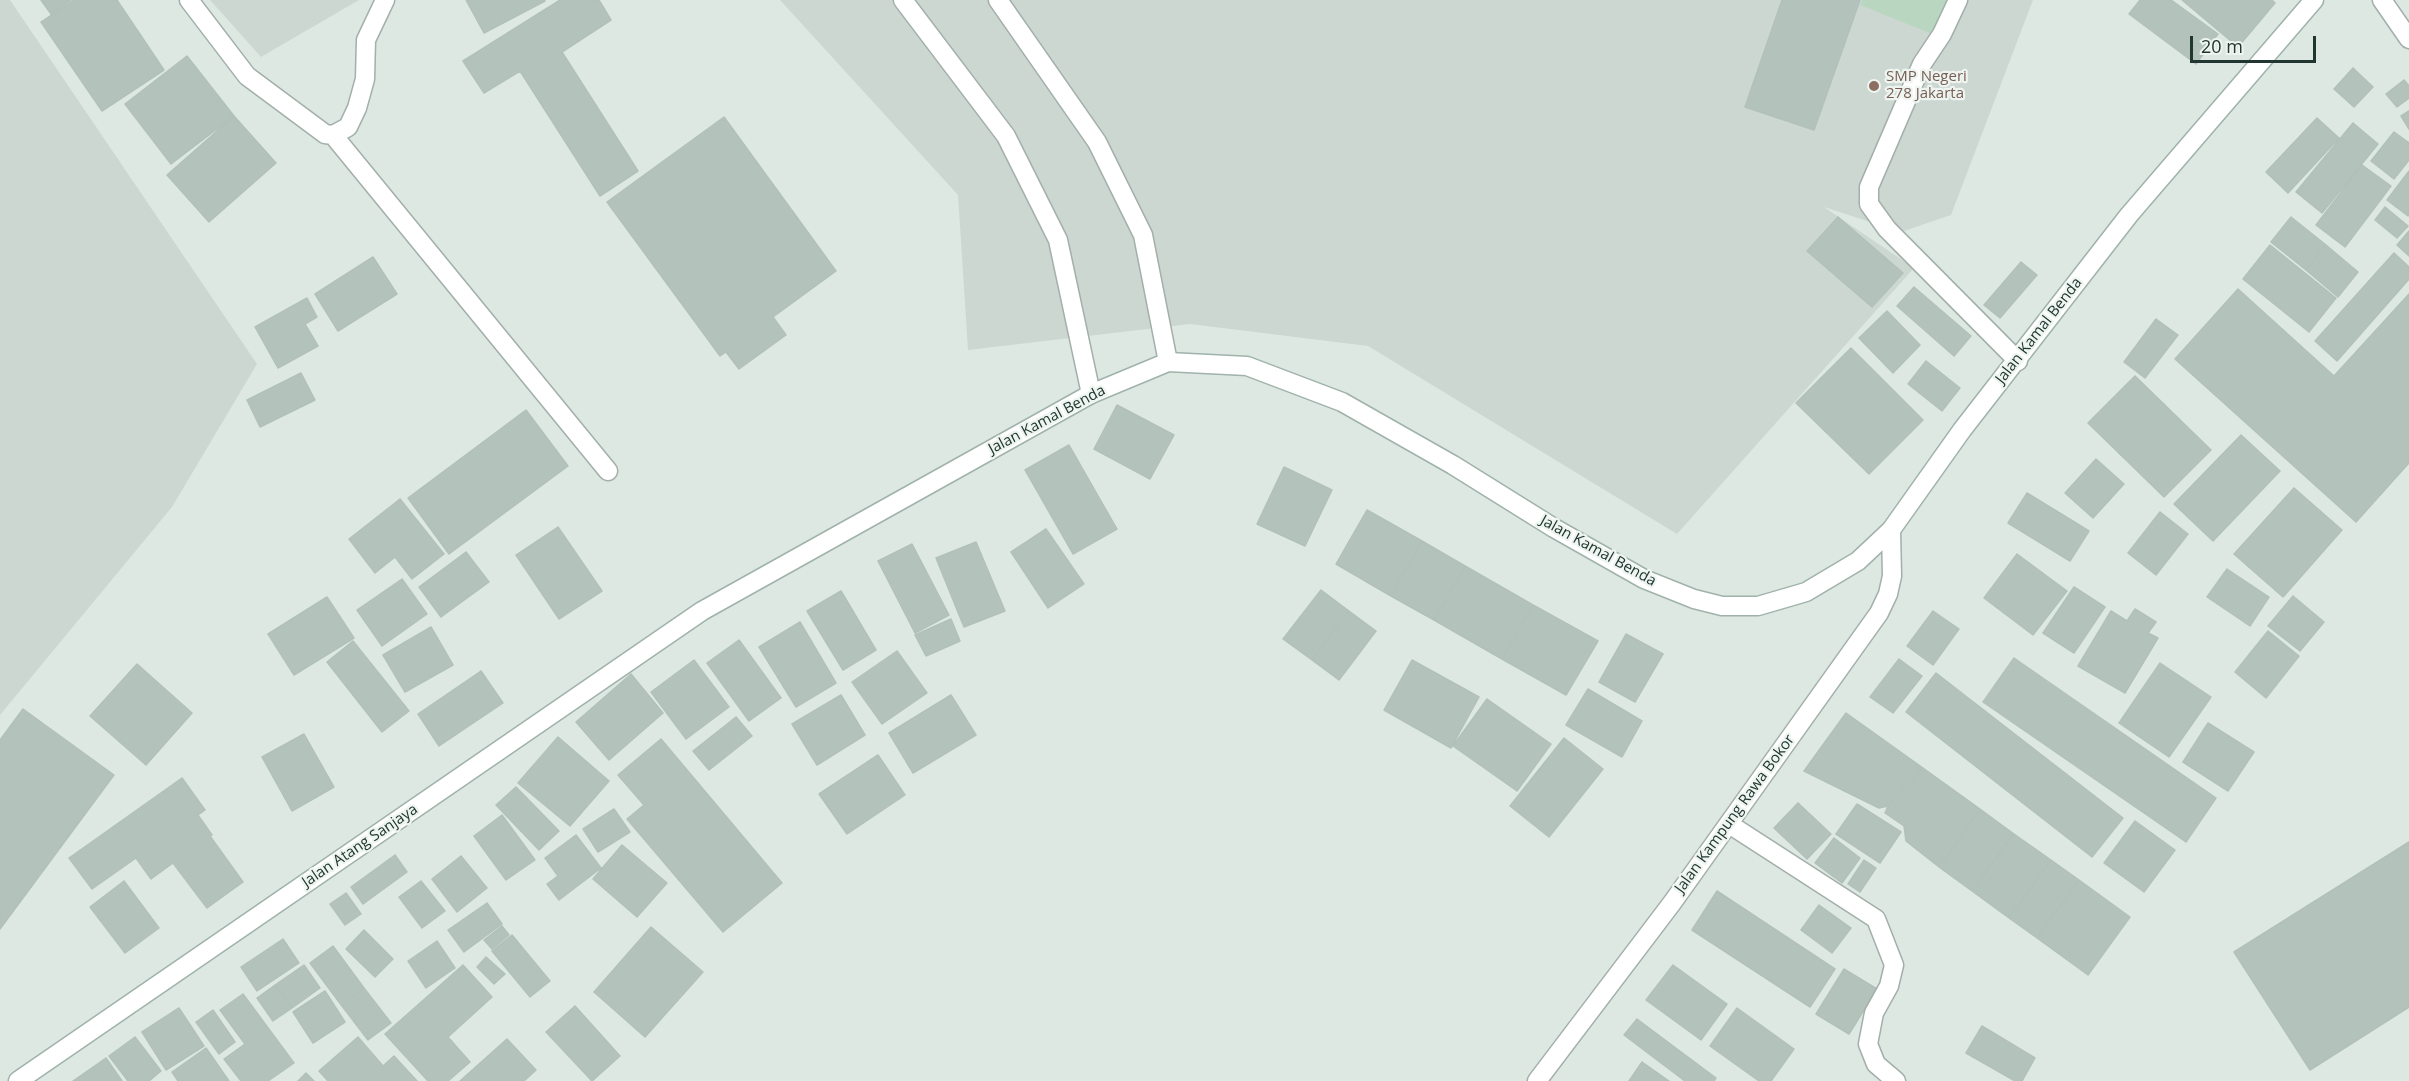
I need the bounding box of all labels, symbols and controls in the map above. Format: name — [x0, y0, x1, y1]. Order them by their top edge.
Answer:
scale bar — [2193, 24, 2319, 62]
text: 20 m — [2201, 34, 2243, 58]
place label: SMP Negeri 278 Jakarta — [1886, 68, 1967, 103]
marker: SMP Negeri 278 Jakarta — [1867, 79, 1881, 93]
street label: Jalan Kamal Benda — [1992, 274, 2086, 388]
street label: Jalan Kamal Benda — [985, 382, 1109, 458]
street label: Jalan Kamal Benda — [1537, 512, 1659, 590]
street label: Jalan Kampung Rawa Bokor — [1671, 731, 1799, 897]
street label: Jalan Atang Sanjaya — [299, 801, 421, 891]

